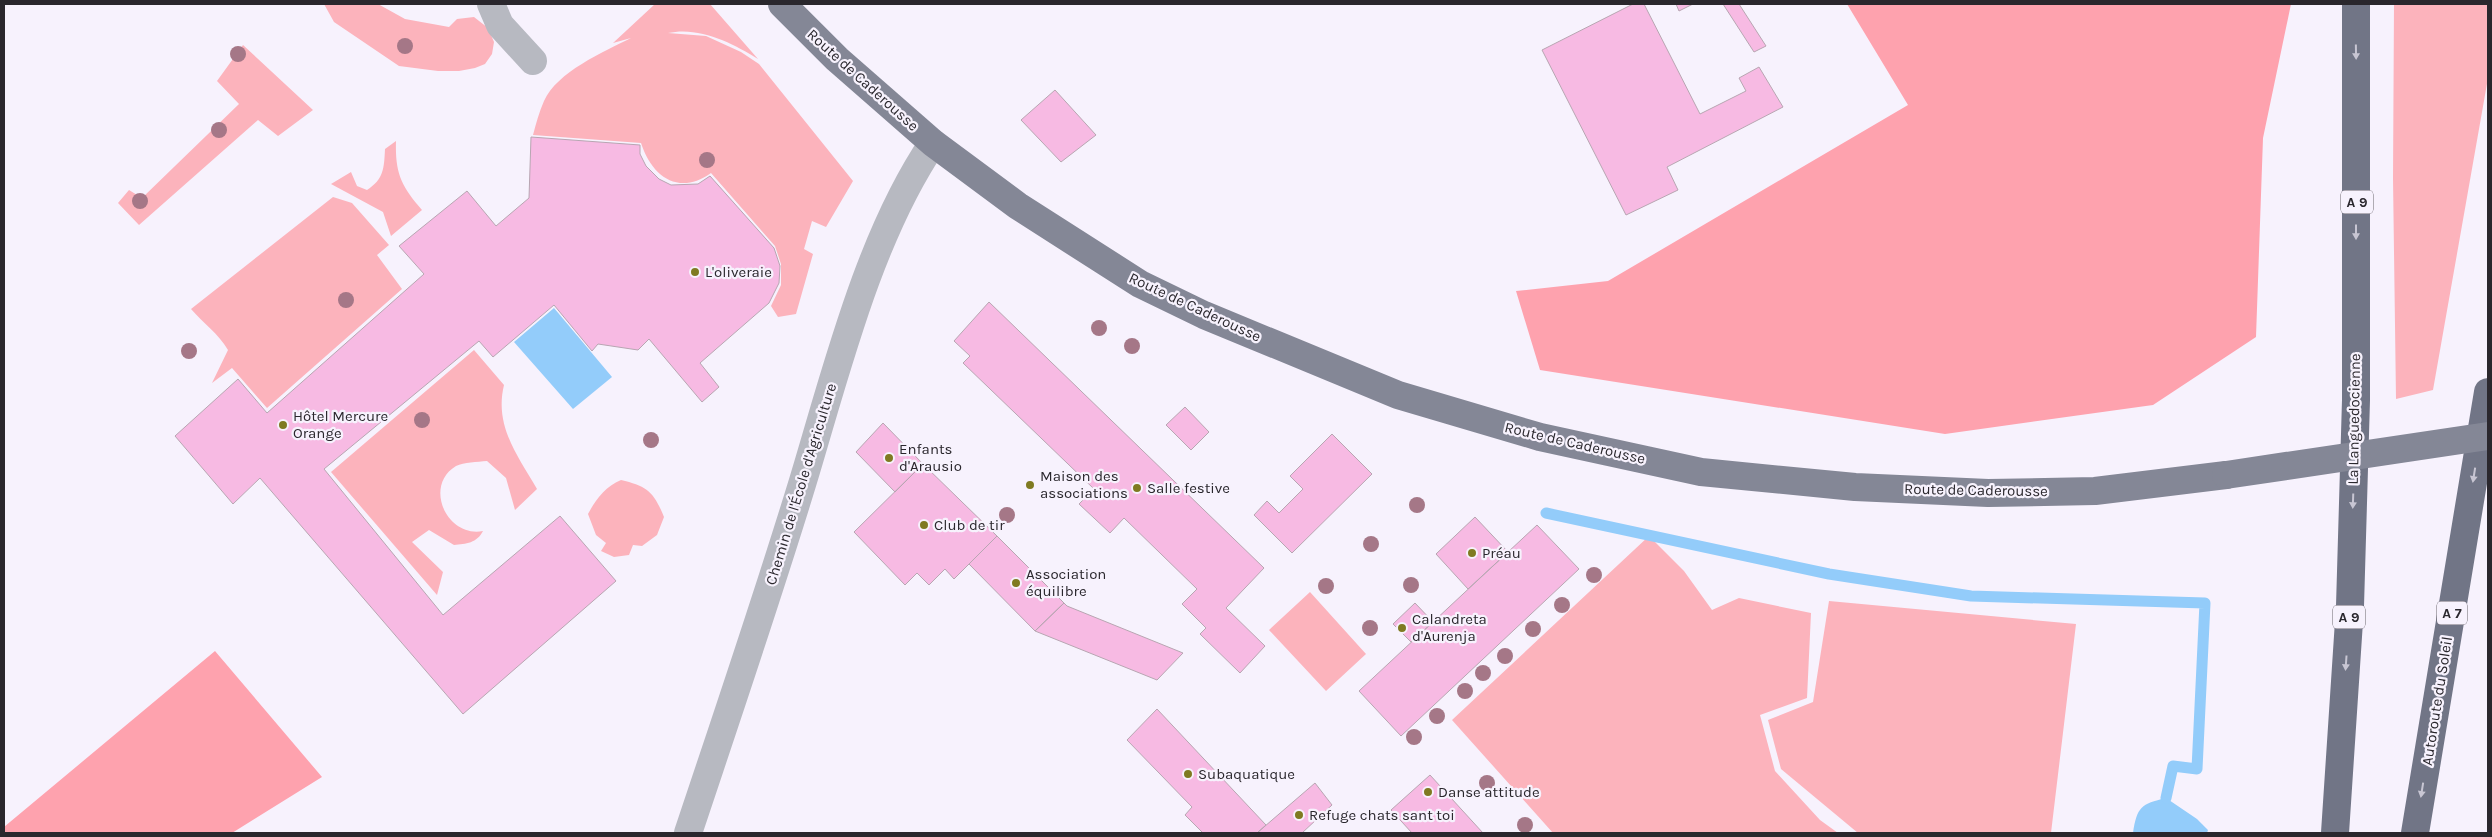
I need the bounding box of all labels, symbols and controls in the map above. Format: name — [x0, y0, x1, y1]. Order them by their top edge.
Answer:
street label: Route de Caderousse — [804, 25, 922, 135]
one-way arrow — [2352, 45, 2360, 61]
road number: A 9 — [2341, 190, 2373, 213]
one-way arrow — [2352, 225, 2360, 241]
place label: L'oliveraie — [705, 263, 772, 281]
marker: L'oliveraie — [689, 266, 701, 278]
street label: Route de Caderousse — [1126, 268, 1264, 346]
street label: La Languedocienne — [2344, 353, 2364, 485]
street label: Chemin de l'École d'Agriculture — [762, 381, 840, 587]
place label: Hôtel Mercure Orange — [293, 407, 388, 442]
street label: Route de Caderousse — [1503, 418, 1647, 468]
marker: Hôtel Mercure Orange — [277, 419, 289, 431]
place label: Enfants d'Arausio — [899, 440, 962, 475]
marker: Enfants d'Arausio — [883, 452, 895, 464]
place label: Maison des associations — [1040, 467, 1128, 502]
one-way arrow — [2470, 467, 2478, 483]
marker: Maison des associations — [1024, 479, 1036, 491]
place label: Salle festive — [1147, 479, 1230, 497]
street label: Route de Caderousse — [1904, 480, 2048, 500]
marker: Salle festive — [1131, 482, 1143, 494]
one-way arrow — [2348, 493, 2356, 509]
place label: Club de tir — [934, 516, 1005, 534]
marker: Club de tir — [918, 519, 930, 531]
place label: Préau — [1482, 544, 1521, 562]
marker: Préau — [1466, 547, 1478, 559]
place label: Association équilibre — [1026, 565, 1106, 600]
marker: Association équilibre — [1010, 577, 1022, 589]
road number: A 7 — [2437, 602, 2467, 624]
road number: A 9 — [2333, 606, 2365, 628]
place label: Calandreta d'Aurenja — [1412, 610, 1487, 645]
marker: Calandreta d'Aurenja — [1396, 622, 1408, 634]
street label: Autoroute du Soleil — [2418, 635, 2456, 767]
one-way arrow — [2342, 656, 2350, 672]
place label: Subaquatique — [1198, 765, 1295, 783]
marker: Subaquatique — [1182, 768, 1194, 780]
place label: Danse attitude — [1438, 783, 1540, 801]
one-way arrow — [2418, 783, 2426, 799]
marker: Danse attitude — [1422, 786, 1434, 798]
place label: Refuge chats sant toi — [1309, 806, 1455, 824]
marker: Refuge chats sant toi — [1293, 809, 1305, 821]

